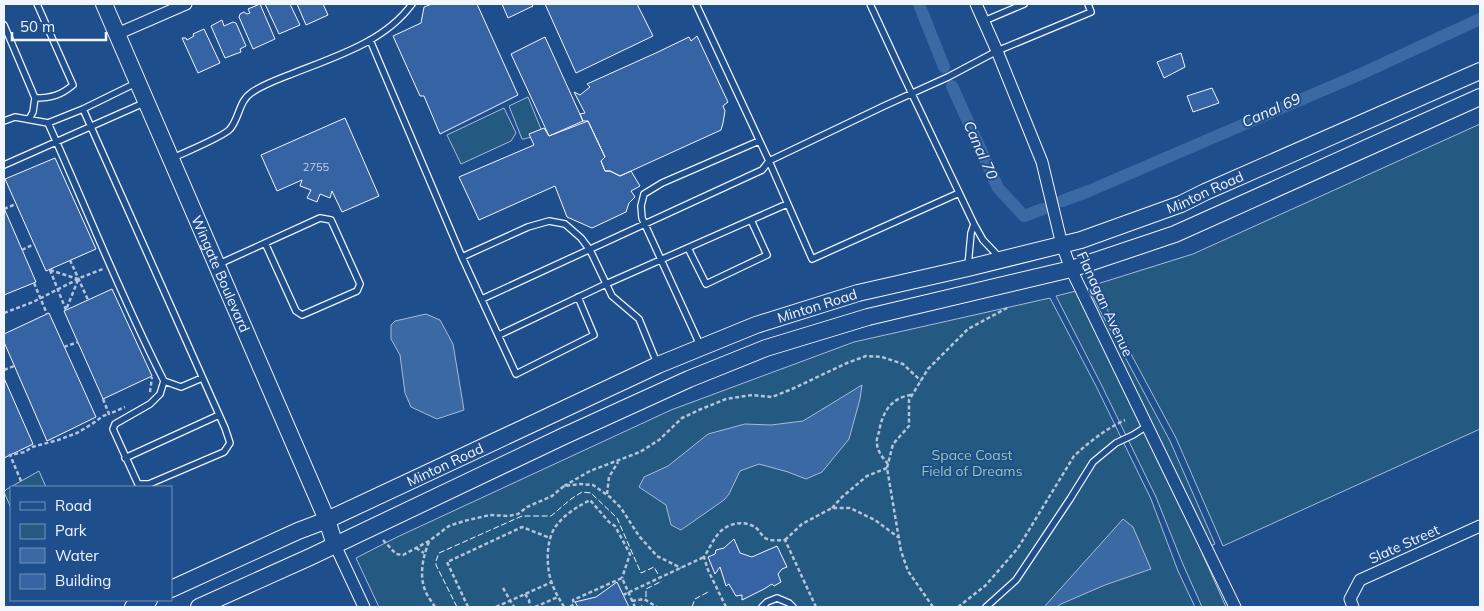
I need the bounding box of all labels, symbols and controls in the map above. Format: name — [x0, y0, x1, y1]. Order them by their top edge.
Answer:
scale bar — [12, 10, 106, 42]
text: 50 m — [20, 17, 55, 36]
water label: Canal 69 — [1239, 89, 1303, 131]
water label: Canal 70 — [960, 118, 1002, 182]
house number: 2755 — [303, 160, 330, 174]
street label: Minton Road — [1164, 167, 1246, 217]
street label: Wingate Boulevard — [187, 213, 254, 335]
street label: Flanagan Avenue — [1073, 249, 1137, 359]
street label: Minton Road — [775, 285, 859, 327]
street label: Minton Road — [404, 439, 486, 490]
park label: Space Coast Field of Dreams — [921, 446, 1023, 480]
legend — [10, 486, 172, 601]
text: Road — [55, 496, 92, 515]
street label: Slate Street — [1366, 520, 1442, 568]
text: Park — [55, 521, 87, 540]
text: Water — [55, 546, 99, 565]
text: Building — [55, 571, 111, 590]

